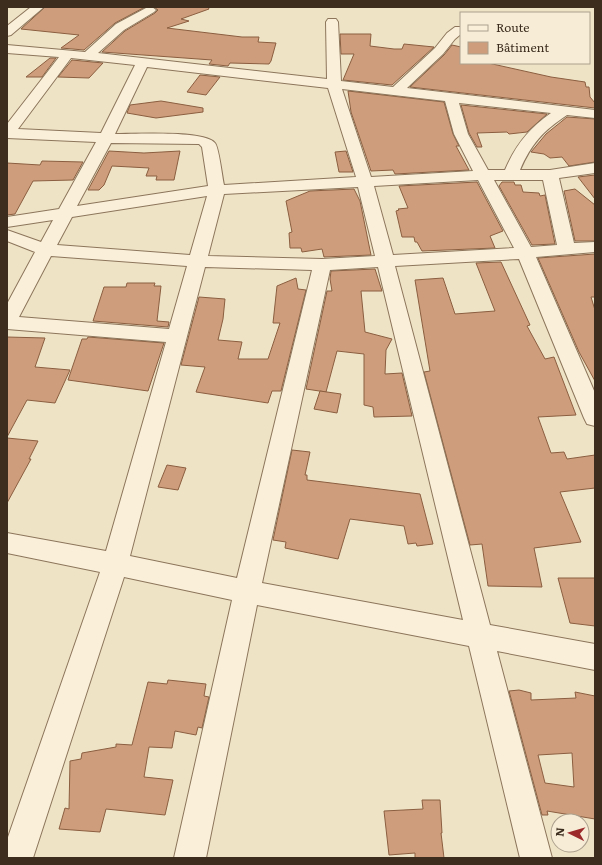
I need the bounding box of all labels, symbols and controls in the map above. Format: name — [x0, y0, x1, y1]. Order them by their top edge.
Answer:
legend — [460, 12, 590, 64]
text: Route — [496, 18, 530, 36]
text: Bâtiment — [496, 38, 549, 56]
north arrow — [550, 813, 590, 853]
text: N — [551, 827, 567, 837]

